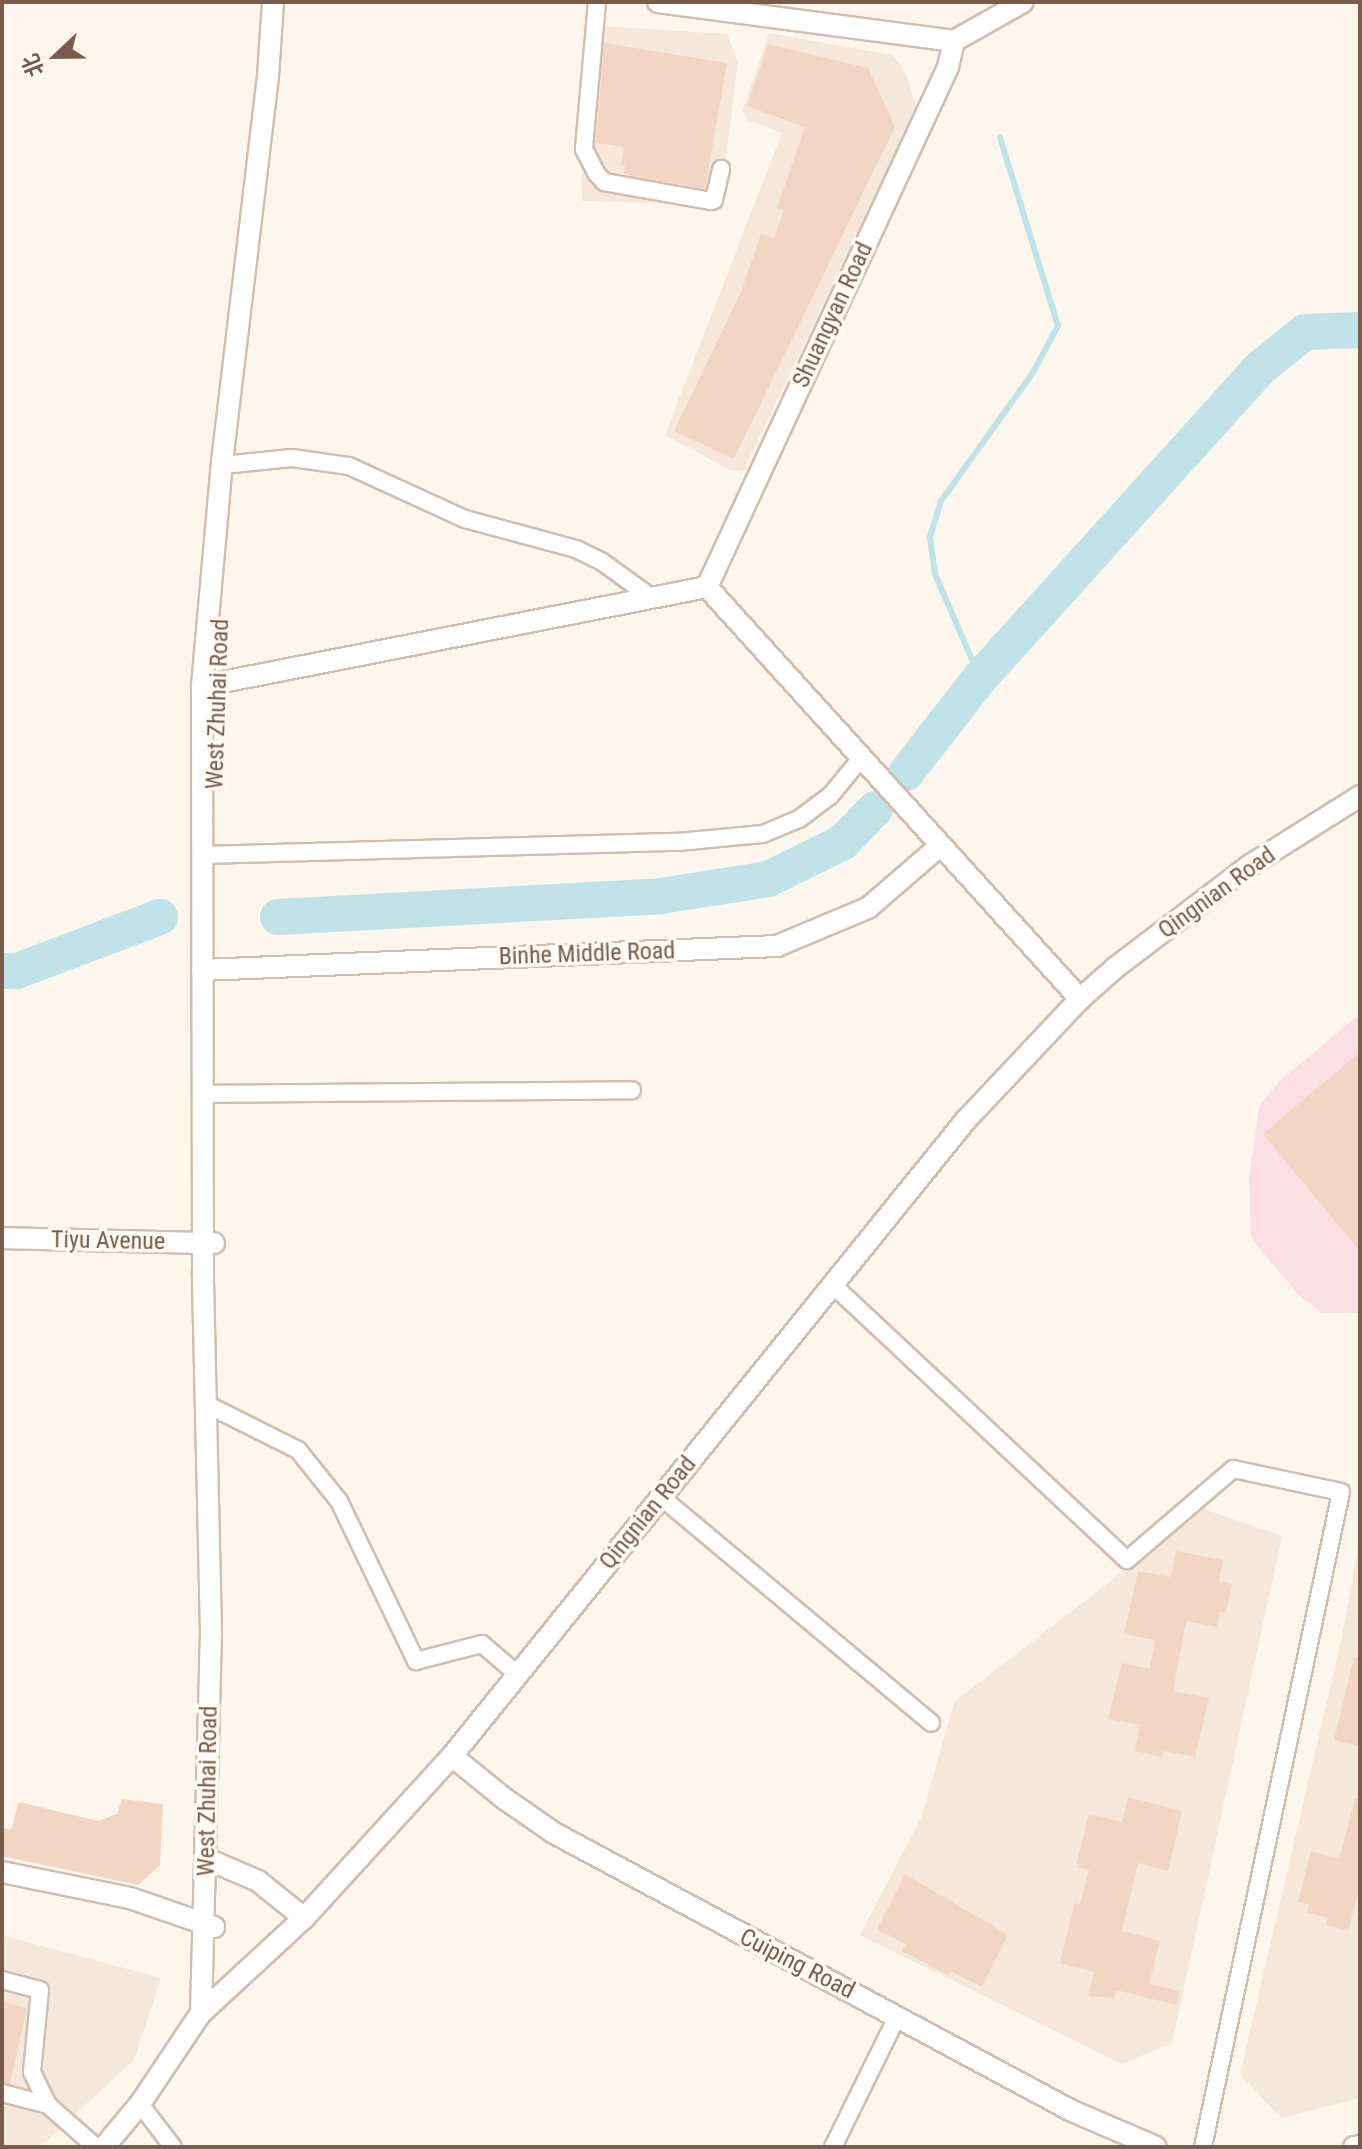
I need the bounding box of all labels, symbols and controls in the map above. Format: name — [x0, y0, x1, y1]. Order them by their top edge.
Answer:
north arrow — [16, 16, 96, 96]
text: 北 — [18, 50, 49, 80]
street label: Shuangyan Road — [787, 238, 879, 392]
street label: West Zhuhai Road — [201, 618, 235, 790]
street label: Qingnian Road — [1153, 841, 1281, 945]
street label: Binhe Middle Road — [498, 937, 676, 971]
street label: Tiyu Avenue — [51, 1226, 165, 1256]
street label: Qingnian Road — [594, 1451, 702, 1575]
street label: West Zhuhai Road — [192, 1705, 224, 1877]
street label: Cuiping Road — [735, 1923, 859, 2005]

